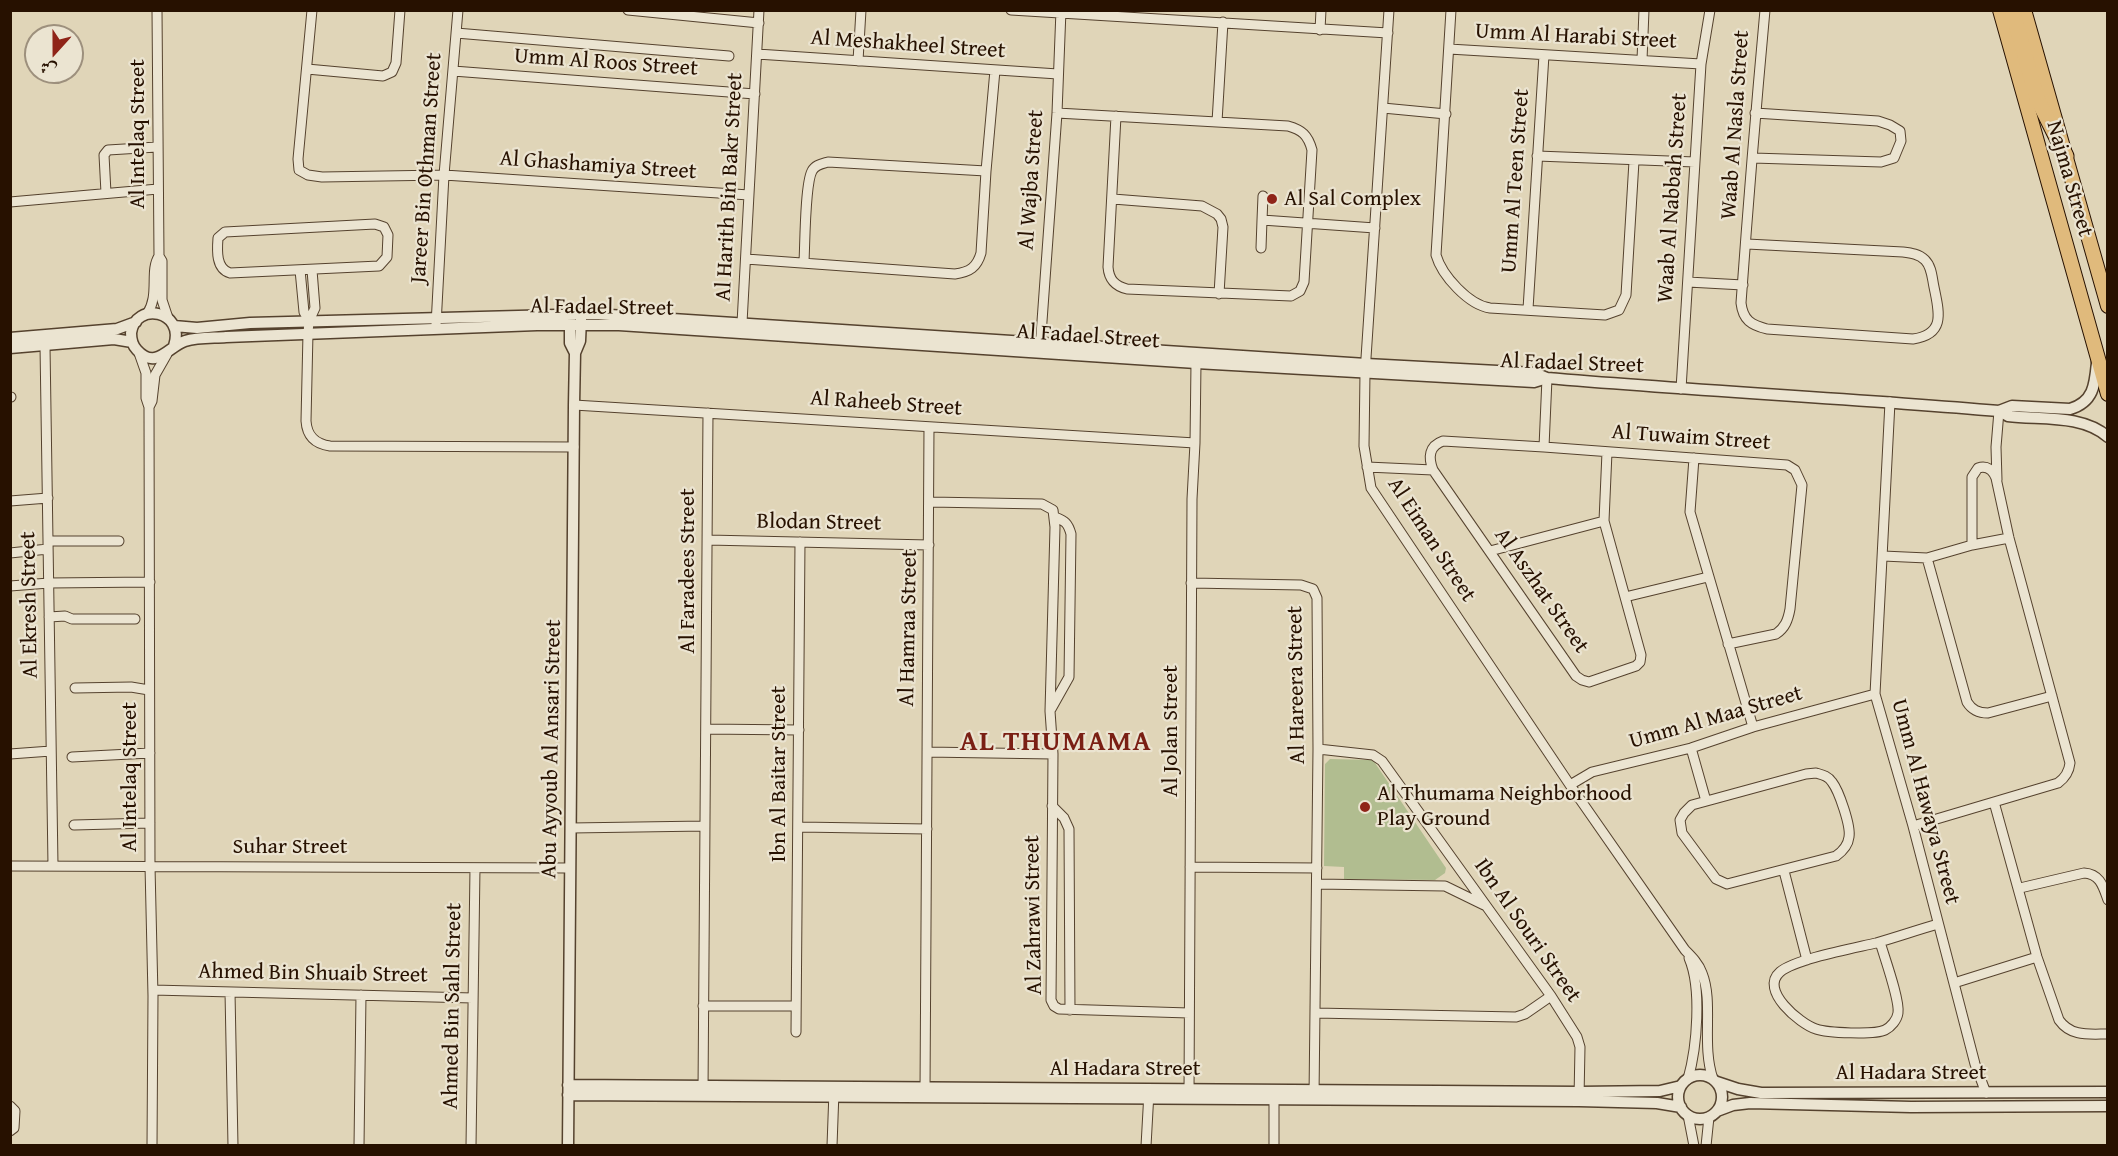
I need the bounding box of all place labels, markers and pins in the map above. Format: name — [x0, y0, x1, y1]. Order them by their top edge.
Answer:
place label: Al Sal Complex — [1284, 186, 1421, 212]
marker: Al Sal Complex — [1265, 192, 1279, 206]
place label: Al Thumama Neighborhood Play Ground — [1377, 781, 1632, 832]
marker: Al Thumama Neighborhood Play Ground — [1358, 800, 1372, 814]

